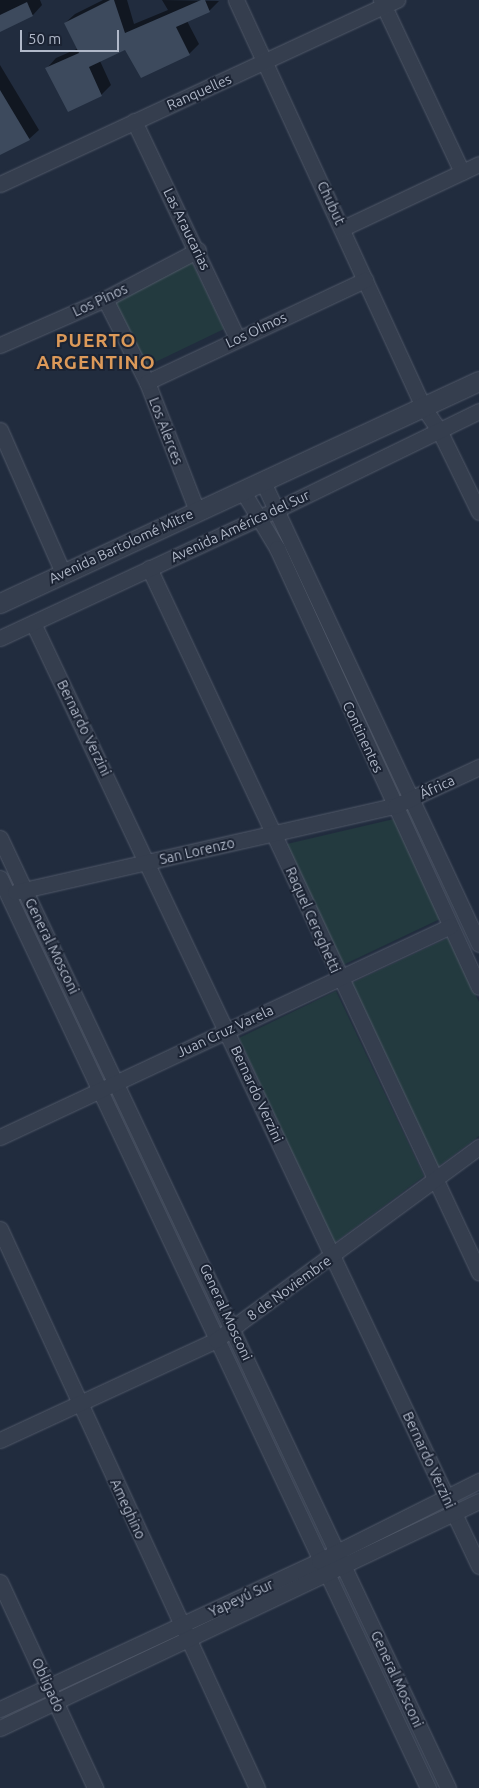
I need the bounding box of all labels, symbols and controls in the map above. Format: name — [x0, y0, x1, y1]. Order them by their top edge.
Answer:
scale bar — [22, 20, 121, 52]
text: 50 m — [28, 30, 61, 47]
street label: Ranquelles — [164, 70, 234, 114]
street label: Chubut — [314, 178, 348, 228]
street label: Las Araucarias — [160, 185, 214, 273]
street label: Los Pinos — [70, 280, 130, 320]
street label: Los Olmos — [223, 309, 289, 351]
district label: PUERTO ARGENTINO — [35, 330, 157, 374]
street label: Los Alerces — [145, 395, 187, 467]
street label: Avenida América del Sur — [168, 486, 312, 566]
street label: Avenida Bartolomé Mitre — [46, 505, 196, 587]
street label: Bernardo Verzini — [54, 677, 114, 779]
street label: Continentes — [339, 699, 387, 775]
street label: África — [417, 772, 457, 802]
street label: San Lorenzo — [158, 834, 236, 868]
street label: Raquel Cereghetti — [282, 864, 344, 976]
street label: General Mosconi — [22, 895, 82, 997]
street label: Juan Cruz Varela — [174, 1001, 276, 1061]
street label: Bernardo Verzini — [227, 1043, 287, 1145]
street label: 8 de Noviembre — [244, 1252, 334, 1324]
street label: General Mosconi — [196, 1261, 256, 1363]
street label: Bernardo Verzini — [399, 1409, 459, 1511]
street label: Ameghino — [107, 1476, 149, 1542]
street label: Yapeyú Sur — [206, 1576, 276, 1620]
street label: General Mosconi — [367, 1628, 427, 1730]
street label: Obligado — [28, 1655, 68, 1715]

